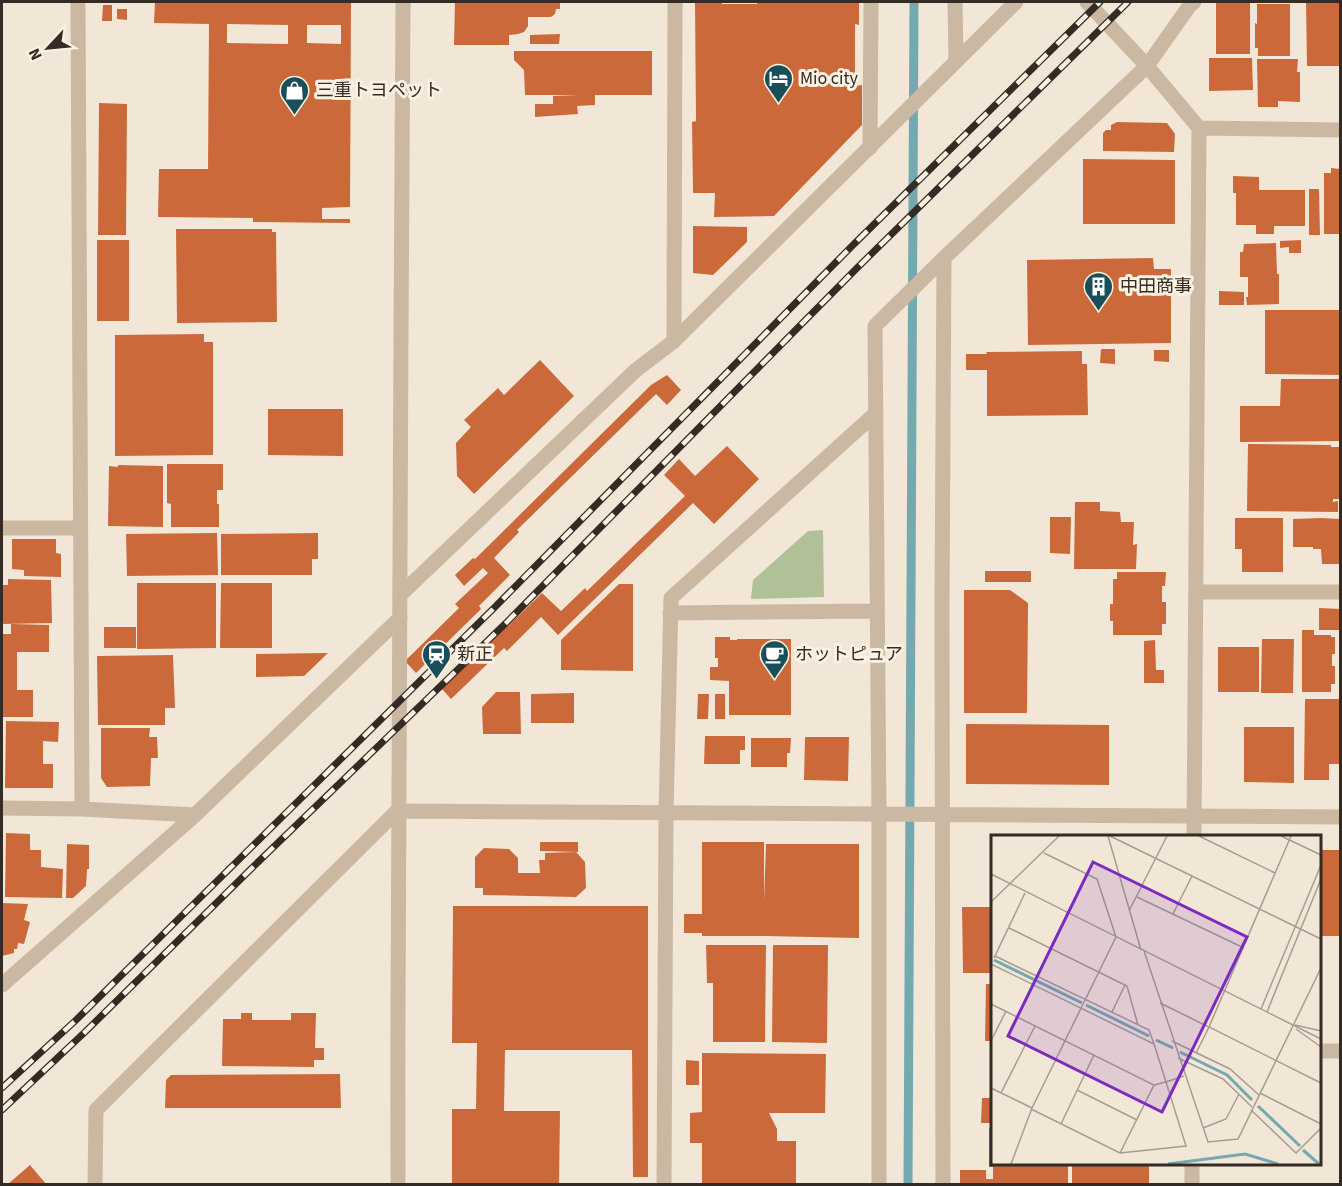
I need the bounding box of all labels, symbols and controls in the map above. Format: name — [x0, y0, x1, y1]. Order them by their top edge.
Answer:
north arrow — [18, 18, 78, 78]
text: N — [23, 45, 48, 64]
hotel icon: Mio city — [763, 62, 795, 104]
place label: Mio city — [800, 66, 859, 91]
shop icon: 三重トヨペット — [279, 74, 311, 116]
place label: 三重トヨペット — [316, 78, 442, 103]
building icon: 中田商事 — [1083, 270, 1115, 312]
place label: 中田商事 — [1120, 274, 1192, 299]
station icon: 新正 — [420, 638, 452, 680]
cafe icon: ホットピュア — [758, 638, 790, 680]
place label: 新正 — [457, 642, 493, 667]
place label: ホットピュア — [795, 642, 903, 667]
inset map — [991, 835, 1321, 1165]

